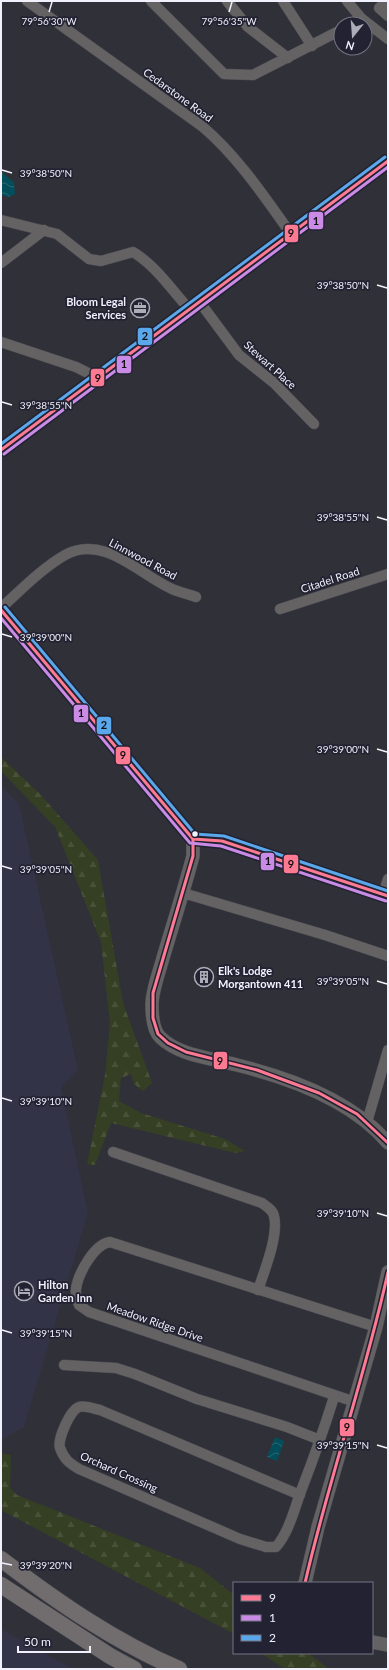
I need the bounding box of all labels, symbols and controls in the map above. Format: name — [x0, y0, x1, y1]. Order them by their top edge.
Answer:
text: 79°56'30"W — [21, 15, 77, 27]
text: 79°56'35"W — [201, 15, 257, 27]
north arrow — [333, 16, 373, 56]
text: N — [344, 39, 356, 53]
street label: Cedarstone Road — [141, 65, 216, 124]
text: 39°38'50"N — [20, 167, 72, 179]
line badge: 1 — [308, 211, 324, 230]
text: 1 — [313, 214, 319, 227]
line badge: 9 — [284, 224, 299, 243]
text: 9 — [288, 226, 294, 239]
text: 39°38'50"N — [317, 279, 369, 291]
place label: Bloom Legal Services — [66, 295, 126, 321]
office icon: Bloom Legal Services — [129, 297, 151, 319]
line badge: 2 — [137, 327, 153, 346]
text: 2 — [142, 329, 148, 342]
street label: Stewart Place — [242, 338, 299, 392]
line badge: 1 — [116, 355, 132, 374]
text: 1 — [121, 357, 127, 370]
line badge: 9 — [90, 368, 105, 387]
text: 9 — [95, 371, 101, 384]
text: 39°38'55"N — [20, 399, 72, 411]
text: 39°38'55"N — [317, 511, 369, 523]
street label: Linnwood Road — [107, 535, 179, 582]
street label: Citadel Road — [299, 564, 361, 595]
text: 39°39'00"N — [20, 631, 72, 643]
line badge: 1 — [73, 704, 89, 723]
text: 1 — [78, 706, 84, 719]
line badge: 2 — [96, 716, 112, 735]
text: 2 — [101, 718, 107, 731]
text: 39°39'00"N — [317, 743, 369, 755]
line badge: 9 — [115, 746, 131, 765]
text: 9 — [120, 748, 126, 761]
unlabelled marker — [190, 829, 200, 839]
line badge: 1 — [260, 852, 275, 871]
text: 1 — [265, 854, 271, 867]
line badge: 9 — [283, 854, 299, 874]
text: 9 — [288, 857, 294, 870]
text: 39°39'05"N — [20, 863, 72, 875]
place label: Elk's Lodge Morgantown 411 — [218, 964, 303, 990]
building icon: Elk's Lodge Morgantown 411 — [193, 966, 215, 988]
text: 39°39'05"N — [317, 975, 369, 987]
line badge: 9 — [213, 1051, 228, 1070]
text: 9 — [217, 1054, 223, 1067]
text: 39°39'10"N — [20, 1095, 72, 1107]
text: 39°39'10"N — [317, 1207, 369, 1219]
place label: Hilton Garden Inn — [38, 1278, 92, 1304]
hotel icon: Hilton Garden Inn — [13, 1280, 35, 1302]
street label: Meadow Ridge Drive — [105, 1299, 205, 1344]
text: 39°39'15"N — [20, 1327, 72, 1339]
line badge: 9 — [339, 1418, 355, 1437]
text: 9 — [344, 1420, 350, 1433]
text: 39°39'15"N — [317, 1439, 369, 1451]
street label: Orchard Crossing — [78, 1449, 160, 1495]
text: 39°39'20"N — [20, 1559, 72, 1571]
legend — [233, 1582, 373, 1654]
text: 9 — [269, 1590, 276, 1605]
text: 1 — [269, 1610, 276, 1625]
scale bar — [18, 1628, 90, 1654]
text: 2 — [269, 1630, 276, 1645]
text: 50 m — [24, 1634, 51, 1649]

